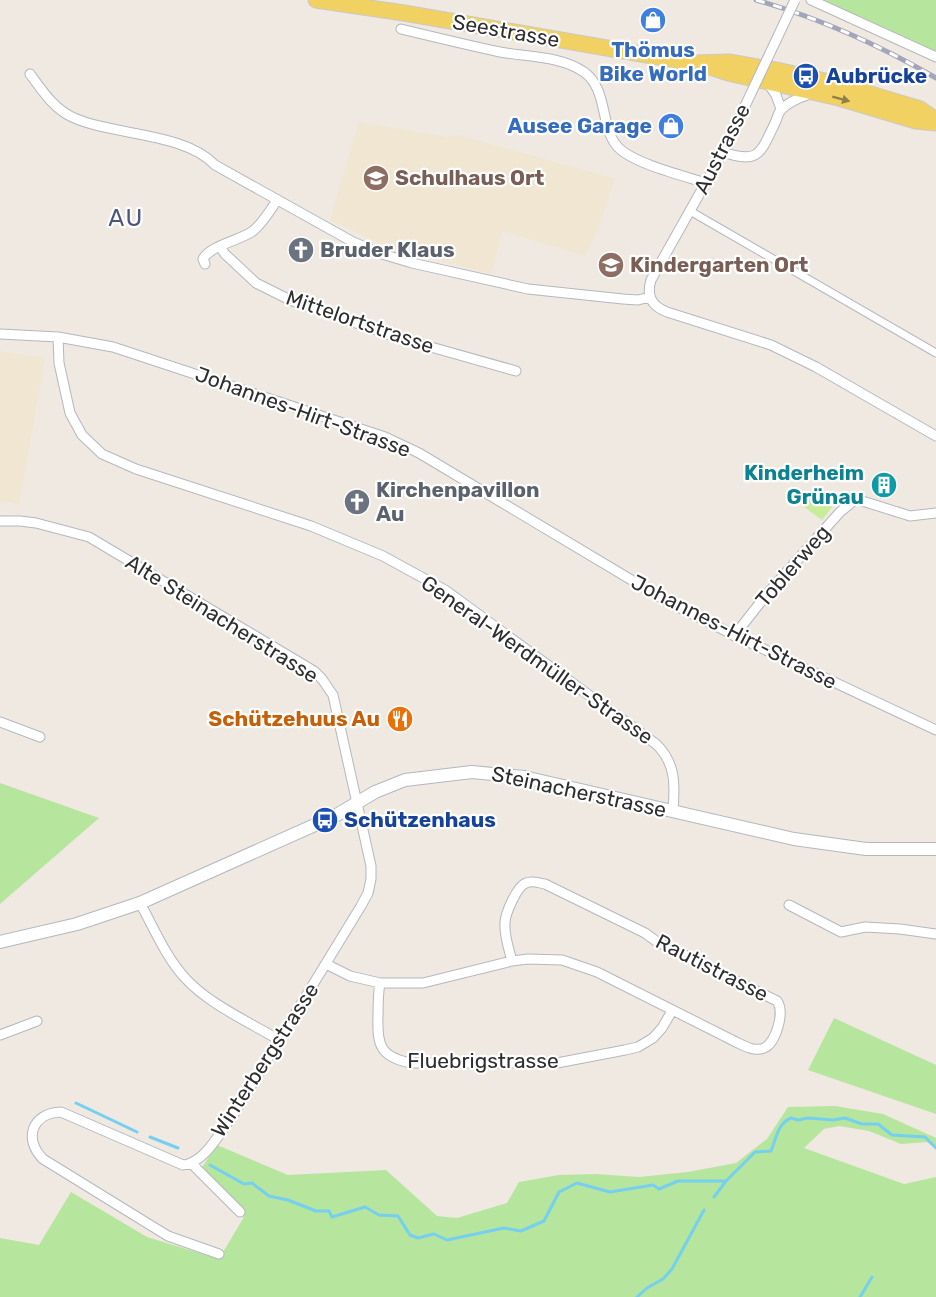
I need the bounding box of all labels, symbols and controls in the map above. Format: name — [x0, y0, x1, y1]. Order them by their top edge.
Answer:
shop icon: Thömus Bike World — [638, 5, 668, 35]
street label: Seestrasse — [451, 9, 561, 52]
place label: Thömus Bike World — [599, 37, 707, 86]
bus stop icon: Aubrücke — [791, 61, 821, 91]
place label: Aubrücke — [826, 63, 927, 88]
one-way arrow — [832, 94, 850, 104]
street label: Austrasse — [688, 99, 755, 198]
shop icon: Ausee Garage — [656, 111, 686, 141]
place label: Ausee Garage — [508, 113, 652, 138]
school or university icon: Schulhaus Ort — [361, 163, 391, 193]
place label: Schulhaus Ort — [395, 165, 545, 190]
district label: AU — [108, 204, 144, 232]
church icon: Bruder Klaus — [286, 235, 316, 265]
place label: Bruder Klaus — [320, 237, 455, 262]
school or university icon: Kindergarten Ort — [596, 250, 626, 280]
place label: Kindergarten Ort — [630, 252, 809, 277]
street label: Mittelortstrasse — [283, 285, 437, 359]
street label: Johannes-Hirt-Strasse — [192, 361, 414, 462]
place label: Kinderheim Grünau — [744, 460, 864, 509]
building icon: Kinderheim Grünau — [869, 470, 899, 500]
place label: Kirchenpavillon Au — [376, 477, 540, 526]
church icon: Kirchenpavillon Au — [342, 487, 372, 517]
street label: Toblerweg — [750, 520, 835, 612]
street label: Alte Steinacherstrasse — [121, 549, 323, 688]
street label: Johannes-Hirt-Strasse — [627, 569, 841, 694]
street label: General-Werdmüller-Strasse — [417, 570, 658, 749]
restaurant icon: Schützehuus Au — [385, 704, 415, 734]
place label: Schützehuus Au — [208, 706, 380, 731]
street label: Steinacherstrasse — [489, 761, 669, 822]
bus stop icon: Schützenhaus — [310, 805, 340, 835]
place label: Schützenhaus — [344, 807, 496, 832]
street label: Rautistrasse — [652, 929, 773, 1007]
street label: Winterbergstrasse — [205, 978, 324, 1141]
street label: Fluebrigstrasse — [407, 1048, 559, 1073]

